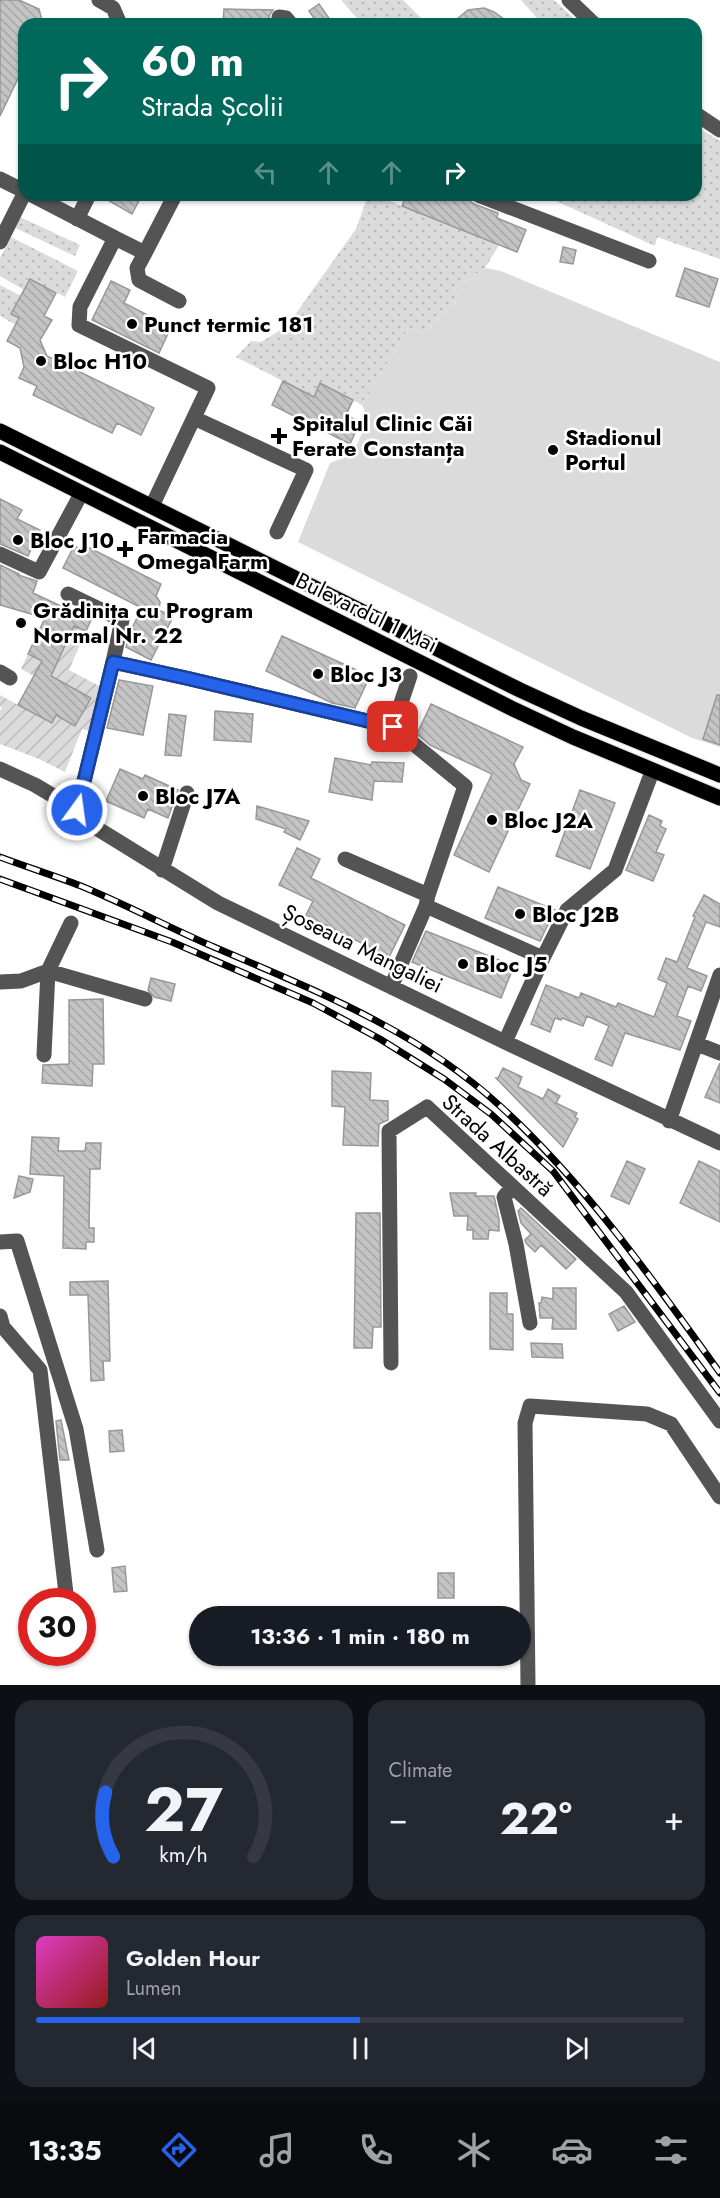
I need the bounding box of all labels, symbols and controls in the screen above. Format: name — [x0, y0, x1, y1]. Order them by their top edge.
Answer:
text: 60 m — [141, 31, 244, 92]
icon: right — [42, 42, 120, 120]
text: Strada Școlii — [141, 87, 284, 126]
icon: left — [249, 156, 282, 189]
icon: ahead — [312, 156, 345, 189]
icon: ahead — [375, 156, 408, 189]
icon: right — [438, 156, 471, 189]
place label: Punct termic 181 — [144, 308, 313, 340]
marker: Punct termic 181 — [125, 317, 139, 331]
place label: Bloc H10 — [53, 345, 147, 377]
marker: Bloc H10 — [34, 354, 48, 368]
place label: Spitalul Clinic Căi Ferate Constanța — [292, 407, 472, 464]
place label: Stadionul Portul — [565, 421, 661, 478]
marker: Spitalul Clinic Căi Ferate Constanța — [270, 427, 288, 445]
marker: Stadionul Portul — [546, 443, 560, 457]
place label: Farmacia Omega Farm — [137, 520, 268, 577]
place label: Bloc J10 — [30, 524, 114, 556]
marker: Bloc J10 — [11, 533, 25, 547]
marker: Farmacia Omega Farm — [118, 542, 132, 556]
street label: Bulevardul 1 Mai — [291, 564, 443, 660]
place label: Grădinița cu Program Normal Nr. 22 — [33, 594, 253, 651]
marker: Grădinița cu Program Normal Nr. 22 — [14, 616, 28, 630]
place label: Bloc J3 — [330, 658, 402, 690]
marker: Bloc J3 — [311, 667, 325, 681]
pin — [367, 701, 418, 752]
icon: arrive — [376, 710, 409, 743]
position arrow — [45, 778, 109, 842]
place label: Bloc J7A — [155, 780, 241, 812]
marker: Bloc J7A — [136, 789, 150, 803]
place label: Bloc J2A — [504, 804, 594, 836]
marker: Bloc J2A — [485, 813, 499, 827]
street label: Șoseaua Mangaliei — [278, 895, 448, 1001]
place label: Bloc J2B — [532, 898, 619, 930]
marker: Bloc J2B — [513, 907, 527, 921]
place label: Bloc J5 — [475, 948, 547, 980]
marker: Bloc J5 — [456, 957, 470, 971]
street label: Strada Albastră — [435, 1086, 561, 1204]
speed limit sign: 30 — [18, 1588, 96, 1666]
text: 13:36 · 1 min · 180 m — [250, 1620, 470, 1652]
text: Climate — [389, 1756, 452, 1785]
text: 27 — [144, 1764, 223, 1854]
text: 22° — [500, 1786, 572, 1851]
text: − — [389, 1795, 408, 1842]
text: + — [664, 1795, 684, 1842]
text: km/h — [160, 1839, 208, 1870]
text: Golden Hour — [126, 1942, 260, 1974]
text: Lumen — [126, 1974, 182, 2003]
icon: previous — [128, 2032, 161, 2065]
icon: pause — [344, 2032, 377, 2065]
icon: next — [560, 2032, 593, 2065]
icon: directions — [158, 2129, 200, 2171]
icon: music — [256, 2129, 298, 2171]
icon: phone — [355, 2129, 397, 2171]
icon: climate — [453, 2129, 495, 2171]
icon: car — [551, 2129, 593, 2171]
icon: filters — [650, 2129, 692, 2171]
text: 13:35 — [28, 2131, 102, 2170]

